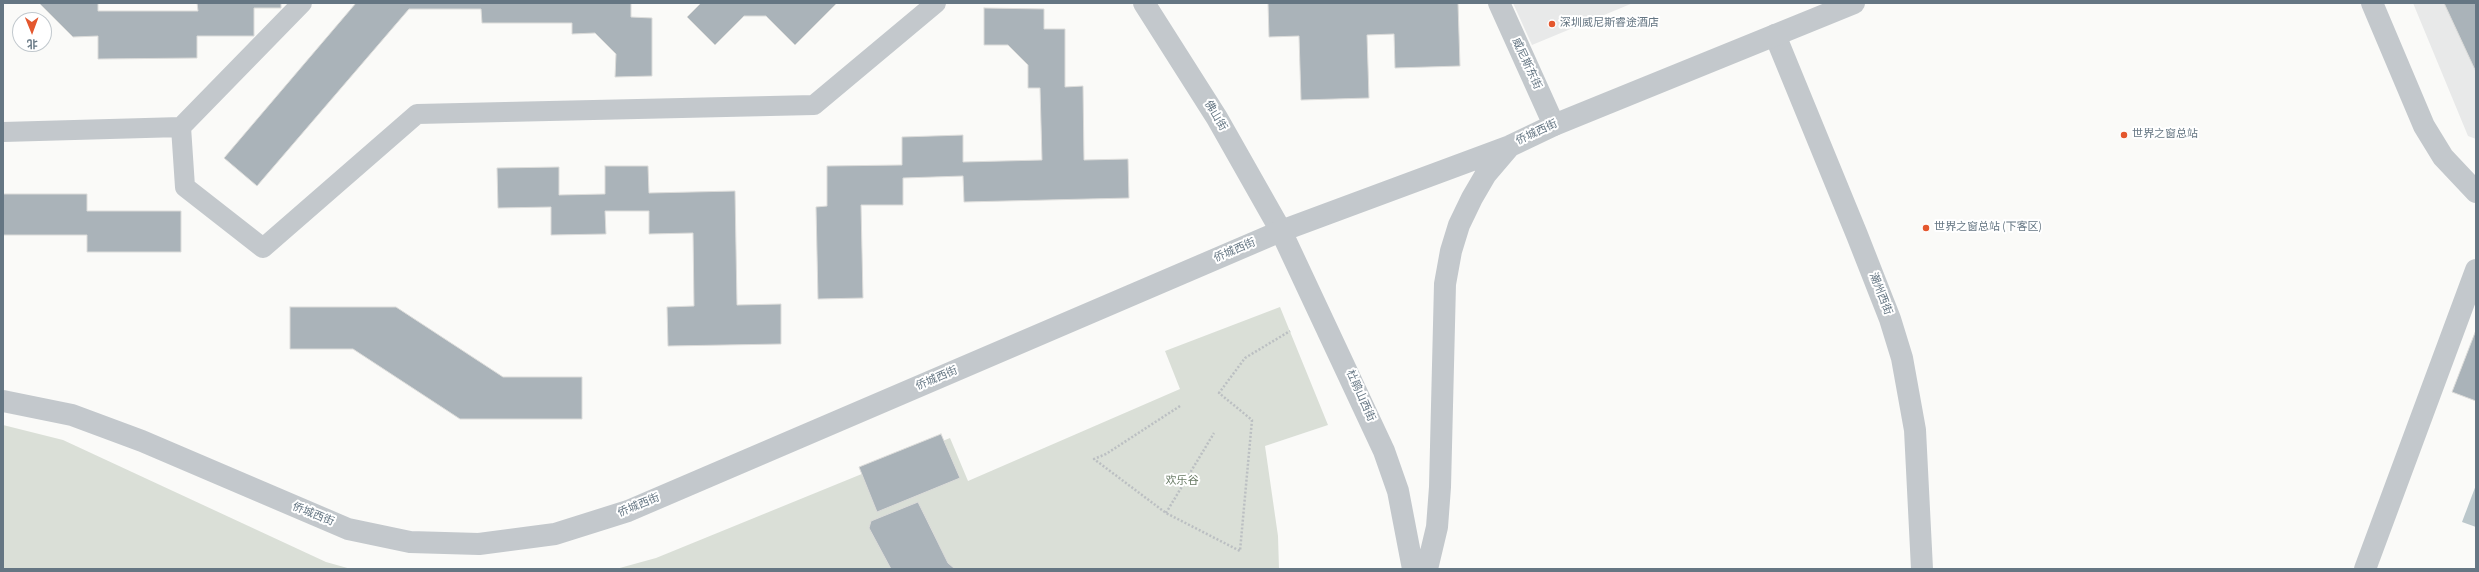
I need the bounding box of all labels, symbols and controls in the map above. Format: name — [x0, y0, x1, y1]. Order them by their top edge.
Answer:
north arrow — [12, 12, 52, 52]
place label: 深圳威尼斯睿途酒店 — [1560, 17, 1659, 31]
marker: 深圳威尼斯睿途酒店 — [1547, 19, 1557, 29]
text: 北 — [27, 36, 38, 51]
street label: 威尼斯东街 — [1508, 36, 1544, 92]
street label: 佛山街 — [1201, 98, 1229, 134]
street label: 侨城西街 — [1514, 118, 1560, 148]
place label: 世界之窗总站 — [2132, 128, 2198, 142]
marker: 世界之窗总站 — [2119, 130, 2129, 140]
place label: 世界之窗总站 (下客区) — [1934, 221, 2042, 235]
marker: 世界之窗总站 (下客区) — [1921, 223, 1931, 233]
street label: 侨城西街 — [1212, 236, 1258, 266]
street label: 潮州西街 — [1866, 271, 1894, 317]
street label: 侨城西街 — [914, 364, 960, 394]
street label: 杜鹃山西街 — [1343, 368, 1377, 424]
park label: 欢乐谷 — [1166, 475, 1198, 489]
street label: 侨城西街 — [616, 492, 662, 520]
street label: 侨城西街 — [290, 501, 336, 529]

